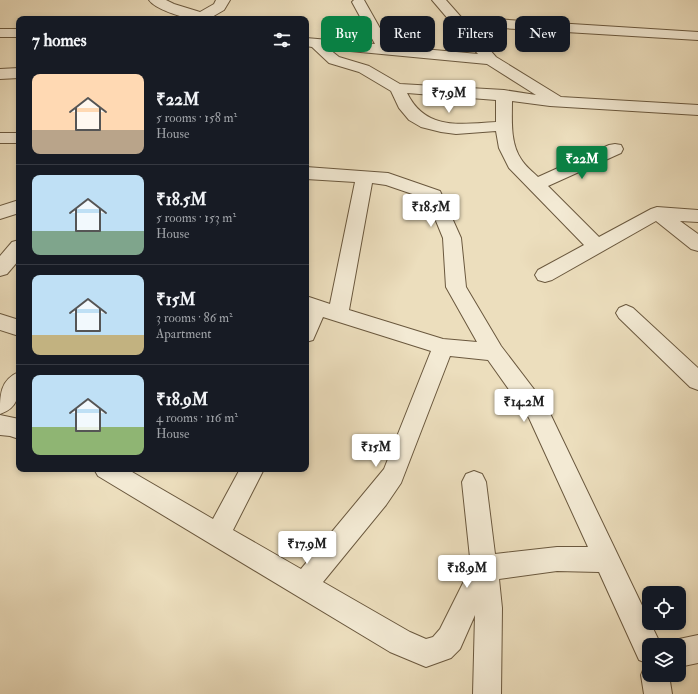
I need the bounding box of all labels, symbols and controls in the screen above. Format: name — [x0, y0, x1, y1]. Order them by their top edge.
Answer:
chip: Buy — [321, 16, 372, 52]
chip: Rent — [380, 16, 435, 52]
chip: Filters — [443, 16, 507, 52]
chip: New — [515, 16, 570, 52]
icon: filters — [271, 29, 293, 51]
text: 7 homes — [32, 30, 87, 51]
pin: ₹7.9M — [421, 80, 477, 114]
text: ₹7.9M — [432, 85, 466, 101]
text: ₹22M — [156, 89, 199, 110]
icon: home — [64, 90, 112, 138]
text: 5 rooms · 158 m² — [156, 110, 237, 126]
text: House — [156, 126, 189, 142]
pin: ₹22M — [558, 146, 606, 180]
text: ₹22M — [565, 151, 599, 167]
text: ₹18.5M — [156, 189, 207, 210]
icon: home — [64, 191, 112, 239]
pin: ₹18.5M — [398, 194, 464, 228]
text: ₹18.5M — [412, 199, 450, 215]
text: 5 rooms · 153 m² — [156, 210, 236, 226]
text: House — [156, 226, 189, 242]
text: ₹15M — [156, 289, 196, 310]
icon: home — [64, 291, 112, 339]
text: 3 rooms · 86 m² — [156, 310, 233, 326]
text: Apartment — [156, 326, 212, 342]
text: ₹18.9M — [156, 389, 208, 410]
pin: ₹14.2M — [491, 389, 557, 423]
icon: home — [64, 391, 112, 439]
text: ₹14.2M — [503, 394, 545, 410]
text: 4 rooms · 116 m² — [156, 410, 238, 426]
text: House — [156, 426, 189, 442]
pin: ₹15M — [352, 434, 400, 468]
text: ₹15M — [361, 439, 391, 455]
pin: ₹17.9M — [274, 531, 340, 565]
text: ₹17.9M — [287, 536, 327, 552]
pin: ₹18.9M — [434, 555, 500, 589]
text: ₹18.9M — [447, 560, 487, 576]
map controls — [642, 586, 686, 682]
button: locate — [642, 586, 686, 630]
button: layers — [642, 638, 686, 682]

